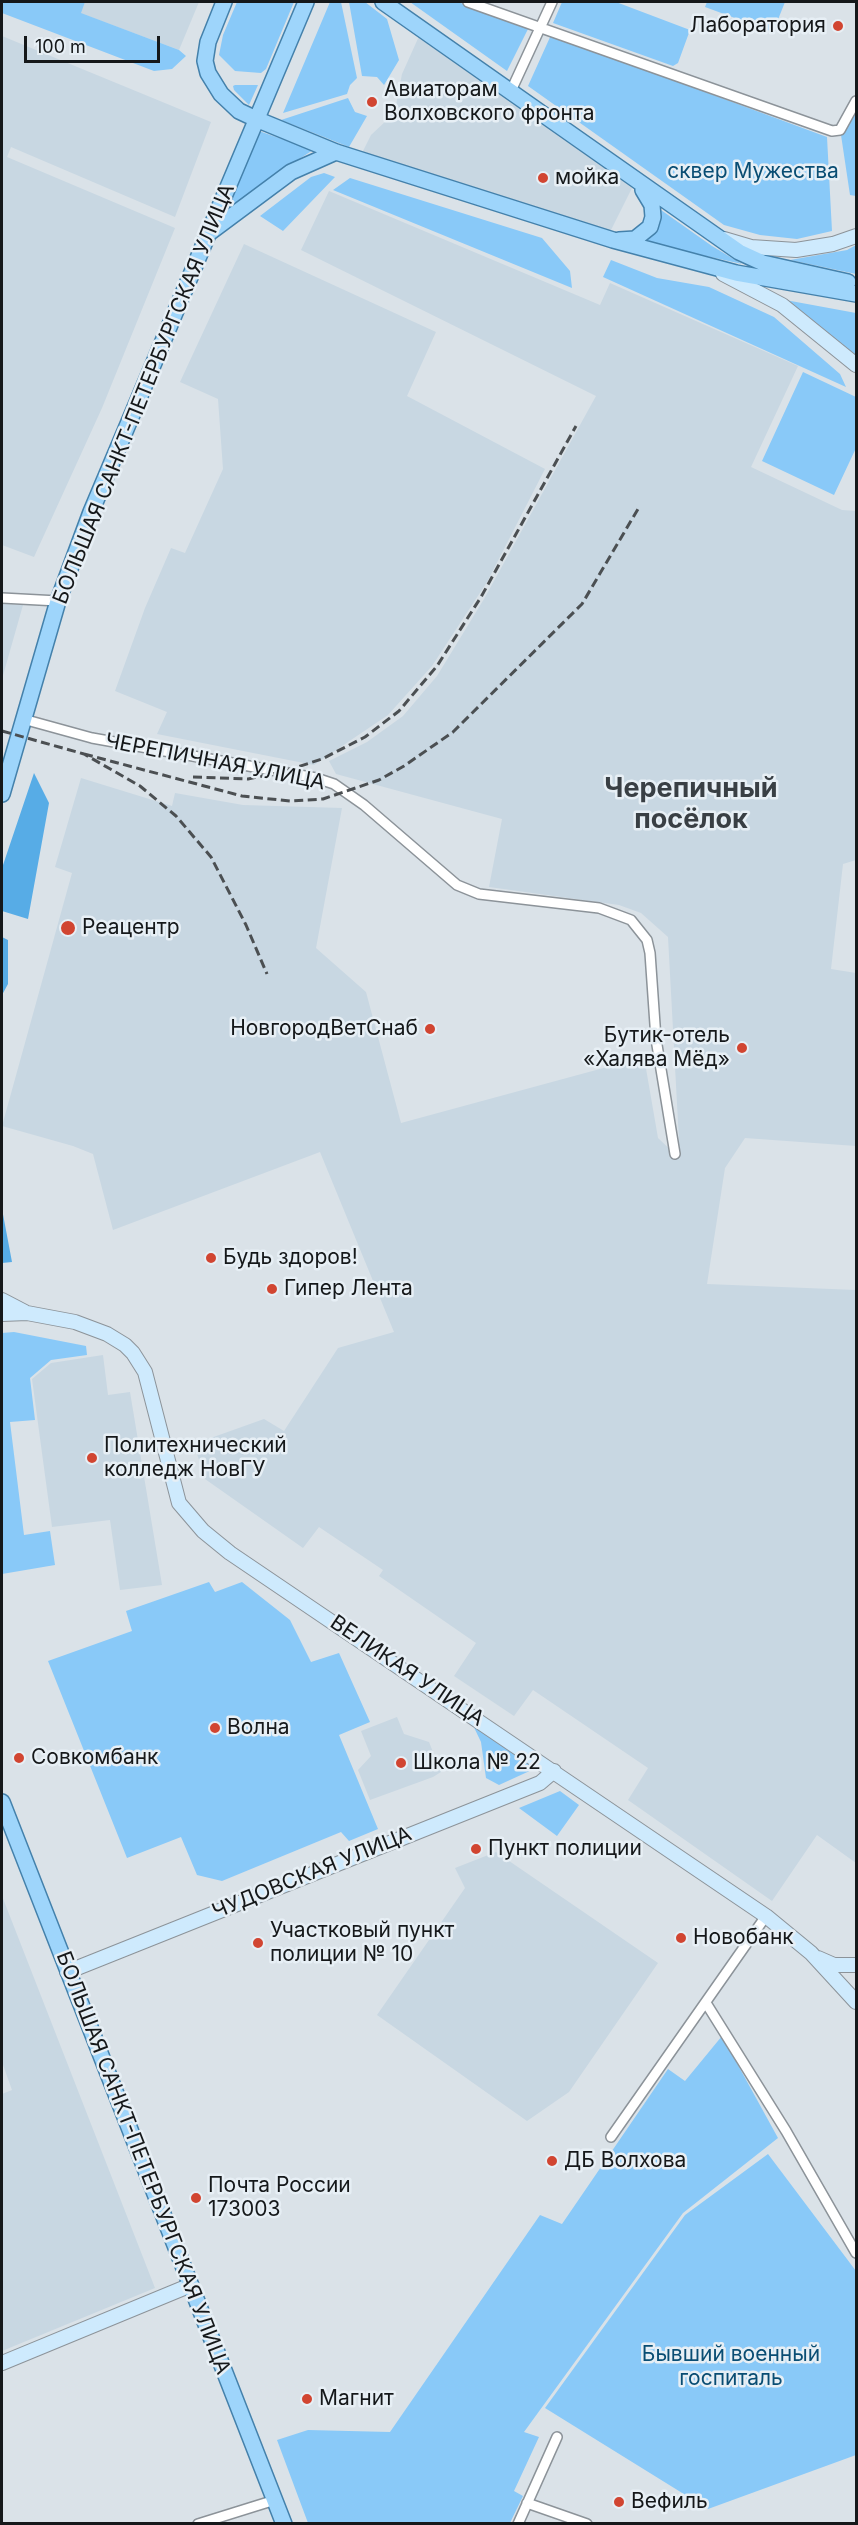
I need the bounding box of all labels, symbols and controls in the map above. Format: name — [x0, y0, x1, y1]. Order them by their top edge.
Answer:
place label: Лаборатория — [690, 13, 826, 39]
marker: Лаборатория — [831, 19, 845, 33]
scale bar — [27, 24, 164, 62]
text: 100 m — [35, 36, 86, 57]
place label: Авиаторам Волховского фронта — [384, 77, 595, 127]
marker: Авиаторам Волховского фронта — [365, 95, 379, 109]
park label: сквер Мужества — [667, 159, 839, 185]
place label: мойка — [555, 165, 619, 191]
marker: мойка — [536, 171, 550, 185]
street label: БОЛЬШАЯ САНКТ-ПЕТЕРБУРГСКАЯ УЛИЦА — [48, 180, 240, 608]
street label: ЧЕРЕПИЧНАЯ УЛИЦА — [103, 728, 327, 796]
district label: Черепичный посёлок — [604, 773, 778, 836]
place label: Реацентр — [82, 915, 180, 941]
marker: Реацентр — [59, 919, 77, 937]
place label: НовгородВетСнаб — [230, 1016, 418, 1042]
marker: НовгородВетСнаб — [423, 1022, 437, 1036]
place label: Бутик-отель «Халява Мёд» — [583, 1023, 730, 1073]
marker: Бутик-отель «Халява Мёд» — [735, 1041, 749, 1055]
place label: Будь здоров! — [223, 1245, 358, 1271]
marker: Будь здоров! — [204, 1251, 218, 1265]
place label: Гипер Лента — [284, 1276, 413, 1302]
marker: Гипер Лента — [265, 1282, 279, 1296]
place label: Политехнический колледж НовГУ — [104, 1433, 287, 1483]
marker: Политехнический колледж НовГУ — [85, 1451, 99, 1465]
street label: ВЕЛИКАЯ УЛИЦА — [325, 1610, 489, 1732]
place label: Волна — [227, 1715, 290, 1741]
marker: Волна — [208, 1721, 222, 1735]
place label: Совкомбанк — [31, 1745, 158, 1771]
place label: Школа № 22 — [413, 1750, 541, 1776]
marker: Совкомбанк — [12, 1751, 26, 1765]
marker: Школа № 22 — [394, 1756, 408, 1770]
street label: ЧУДОВСКАЯ УЛИЦА — [209, 1821, 415, 1925]
place label: Пункт полиции — [488, 1836, 642, 1862]
marker: Пункт полиции — [469, 1842, 483, 1856]
place label: Участковый пункт полиции № 10 — [270, 1918, 454, 1968]
place label: Новобанк — [693, 1925, 794, 1951]
marker: Новобанк — [674, 1931, 688, 1945]
marker: Участковый пункт полиции № 10 — [251, 1936, 265, 1950]
street label: БОЛЬШАЯ САНКТ-ПЕТЕРБУРГСКАЯ УЛИЦА — [50, 1948, 236, 2378]
place label: ДБ Волхова — [564, 2148, 686, 2174]
marker: ДБ Волхова — [545, 2154, 559, 2168]
place label: Почта России 173003 — [208, 2173, 351, 2223]
marker: Почта России 173003 — [189, 2191, 203, 2205]
park label: Бывший военный госпиталь — [642, 2342, 820, 2392]
place label: Магнит — [319, 2386, 394, 2412]
marker: Магнит — [300, 2392, 314, 2406]
place label: Вефиль — [631, 2489, 708, 2515]
marker: Вефиль — [612, 2495, 626, 2509]

